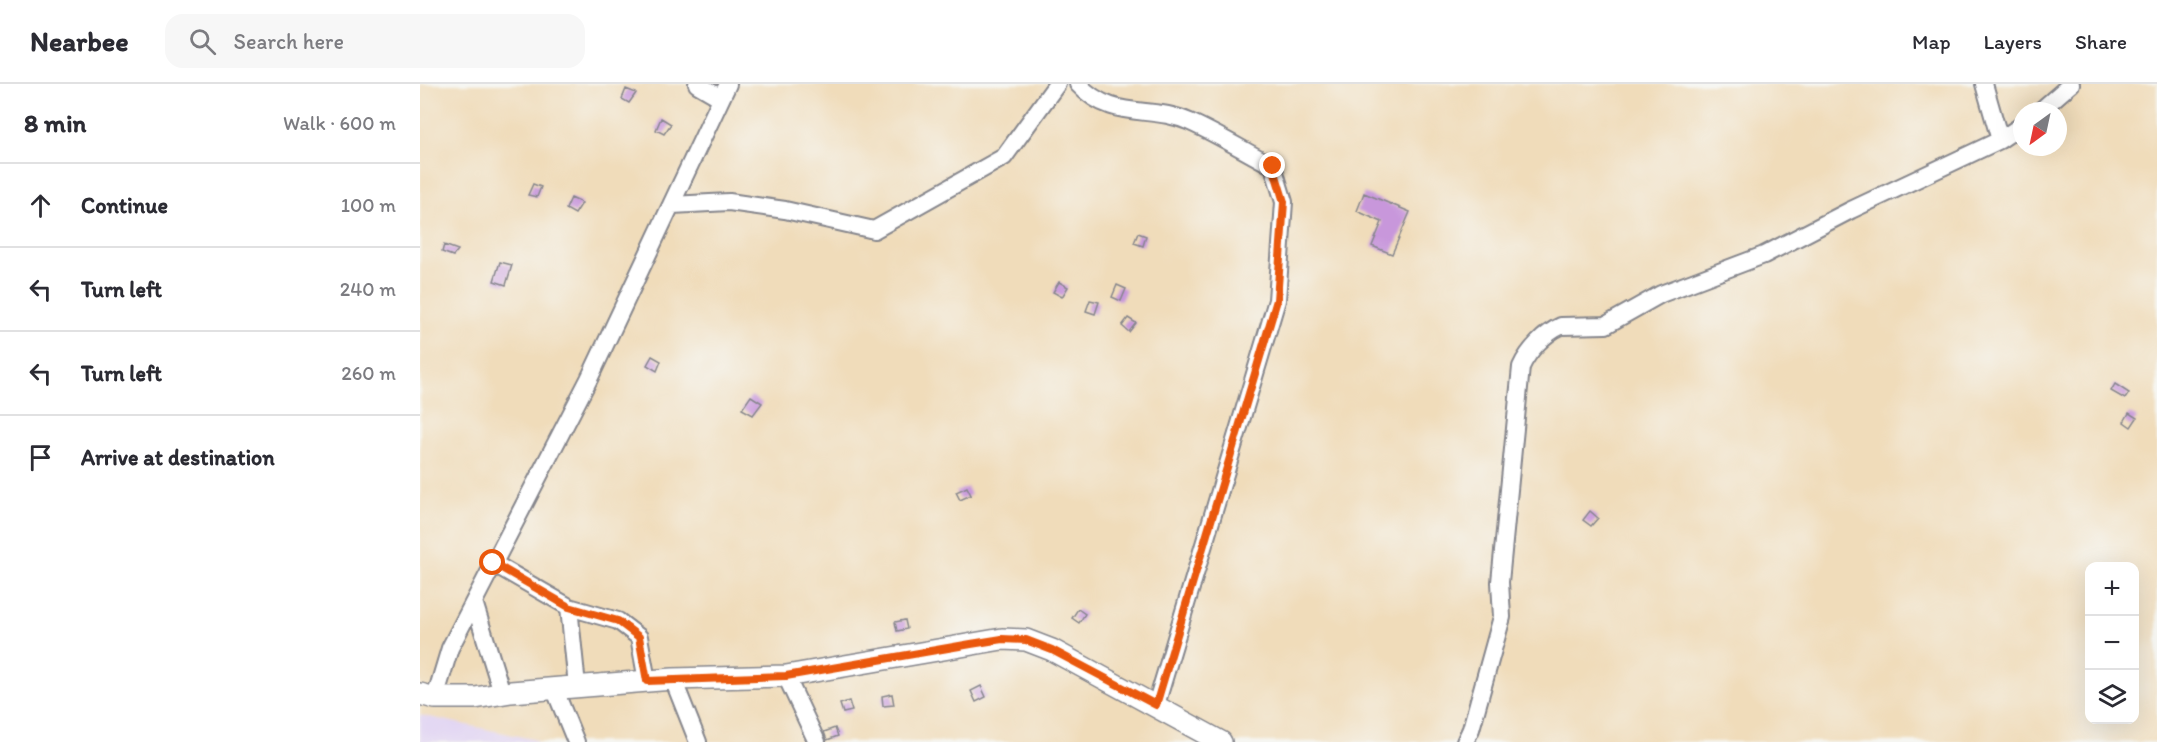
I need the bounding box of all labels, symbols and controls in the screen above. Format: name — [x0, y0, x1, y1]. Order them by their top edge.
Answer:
search box — [165, 14, 585, 68]
text: Nearbee — [30, 24, 129, 58]
icon: search — [186, 25, 219, 58]
text: Search here — [234, 28, 344, 55]
text: Map — [1912, 29, 1951, 54]
text: Layers — [1984, 29, 2042, 54]
text: Share — [2075, 29, 2127, 54]
north arrow — [2013, 102, 2067, 156]
text: 8 min — [24, 107, 86, 139]
text: Walk · 600 m — [283, 111, 396, 135]
route end — [1259, 152, 1285, 178]
icon: ahead — [24, 189, 57, 222]
text: Continue — [81, 192, 168, 219]
text: 100 m — [341, 193, 396, 217]
icon: left — [24, 273, 57, 306]
text: Turn left — [81, 276, 162, 303]
text: 240 m — [340, 277, 396, 301]
icon: left — [24, 357, 57, 390]
text: Turn left — [81, 360, 162, 387]
text: 260 m — [341, 361, 396, 385]
icon: arrive — [24, 441, 57, 474]
text: Arrive at destination — [81, 444, 275, 471]
route start — [479, 549, 505, 575]
map controls — [2085, 562, 2139, 724]
button: + — [2085, 562, 2139, 616]
button: − — [2085, 616, 2139, 670]
button: layers — [2085, 670, 2139, 724]

